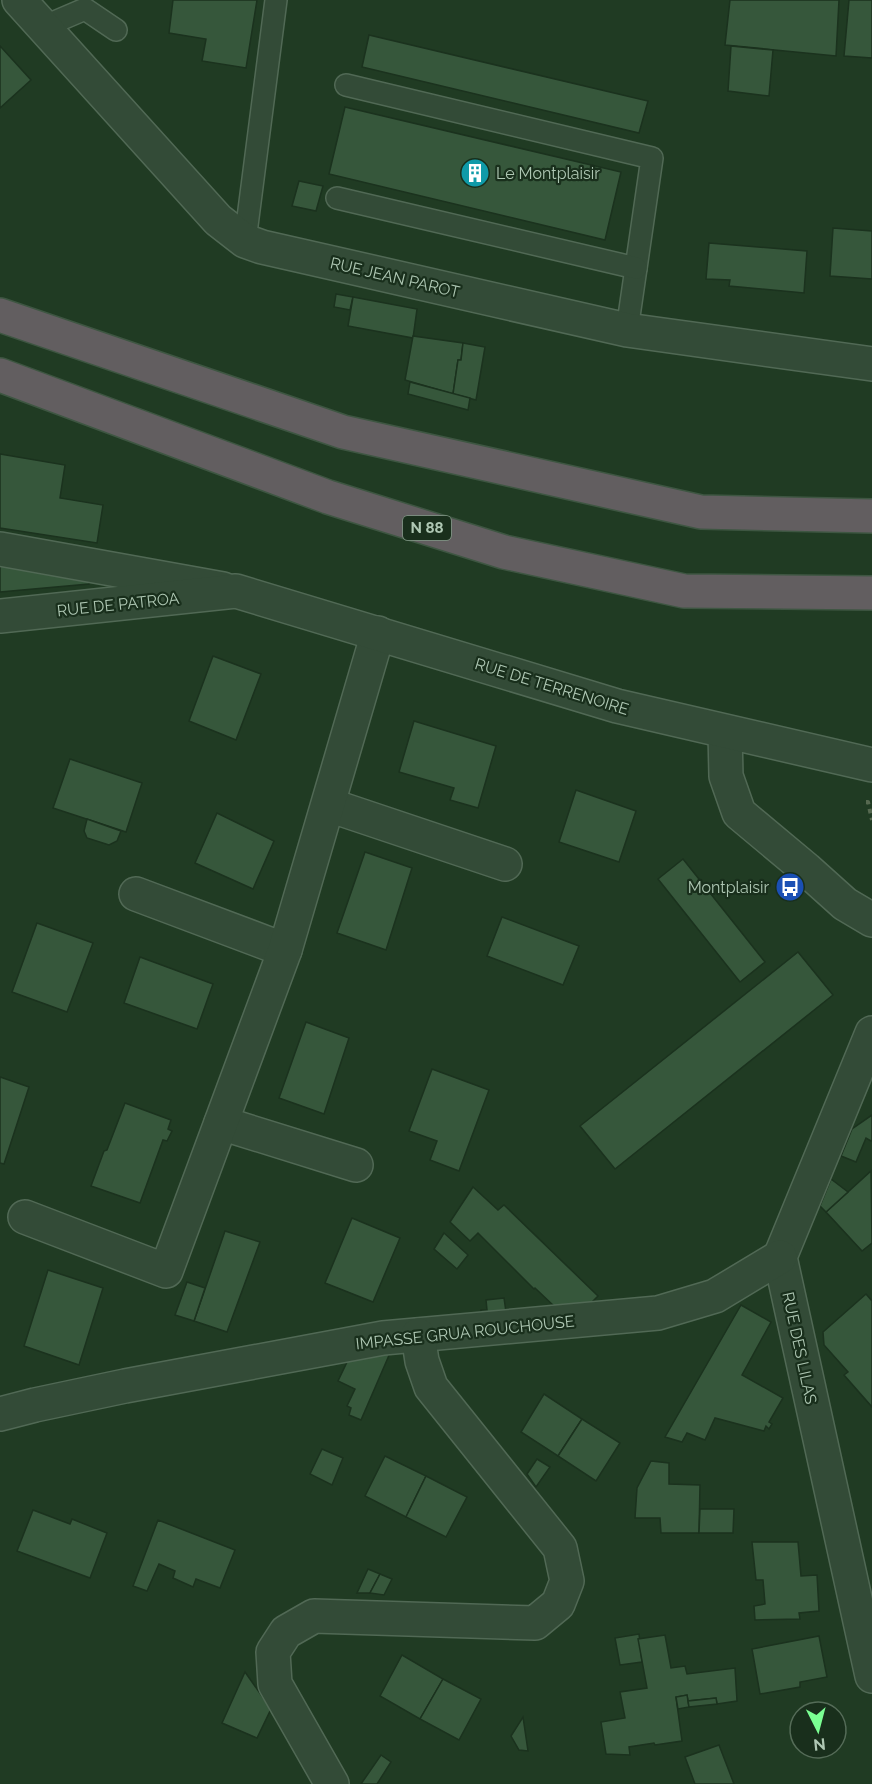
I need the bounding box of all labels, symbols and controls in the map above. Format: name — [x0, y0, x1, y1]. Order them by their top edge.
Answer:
building icon: Le Montplaisir — [459, 157, 491, 189]
place label: Le Montplaisir — [496, 164, 600, 183]
street label: RUE JEAN PAROT — [328, 253, 462, 302]
road number: N 88 — [403, 516, 451, 540]
street label: RUE DE PATROA — [56, 589, 180, 620]
street label: RUE DE TERRENOIRE — [473, 654, 631, 719]
bus stop icon: Montplaisir — [774, 871, 806, 903]
place label: Montplaisir — [688, 878, 769, 897]
street label: RUE DES LILAS — [778, 1290, 821, 1406]
street label: IMPASSE GRUA ROUCHOUSE — [355, 1312, 576, 1353]
north arrow — [788, 1700, 848, 1760]
text: N — [812, 1734, 827, 1755]

